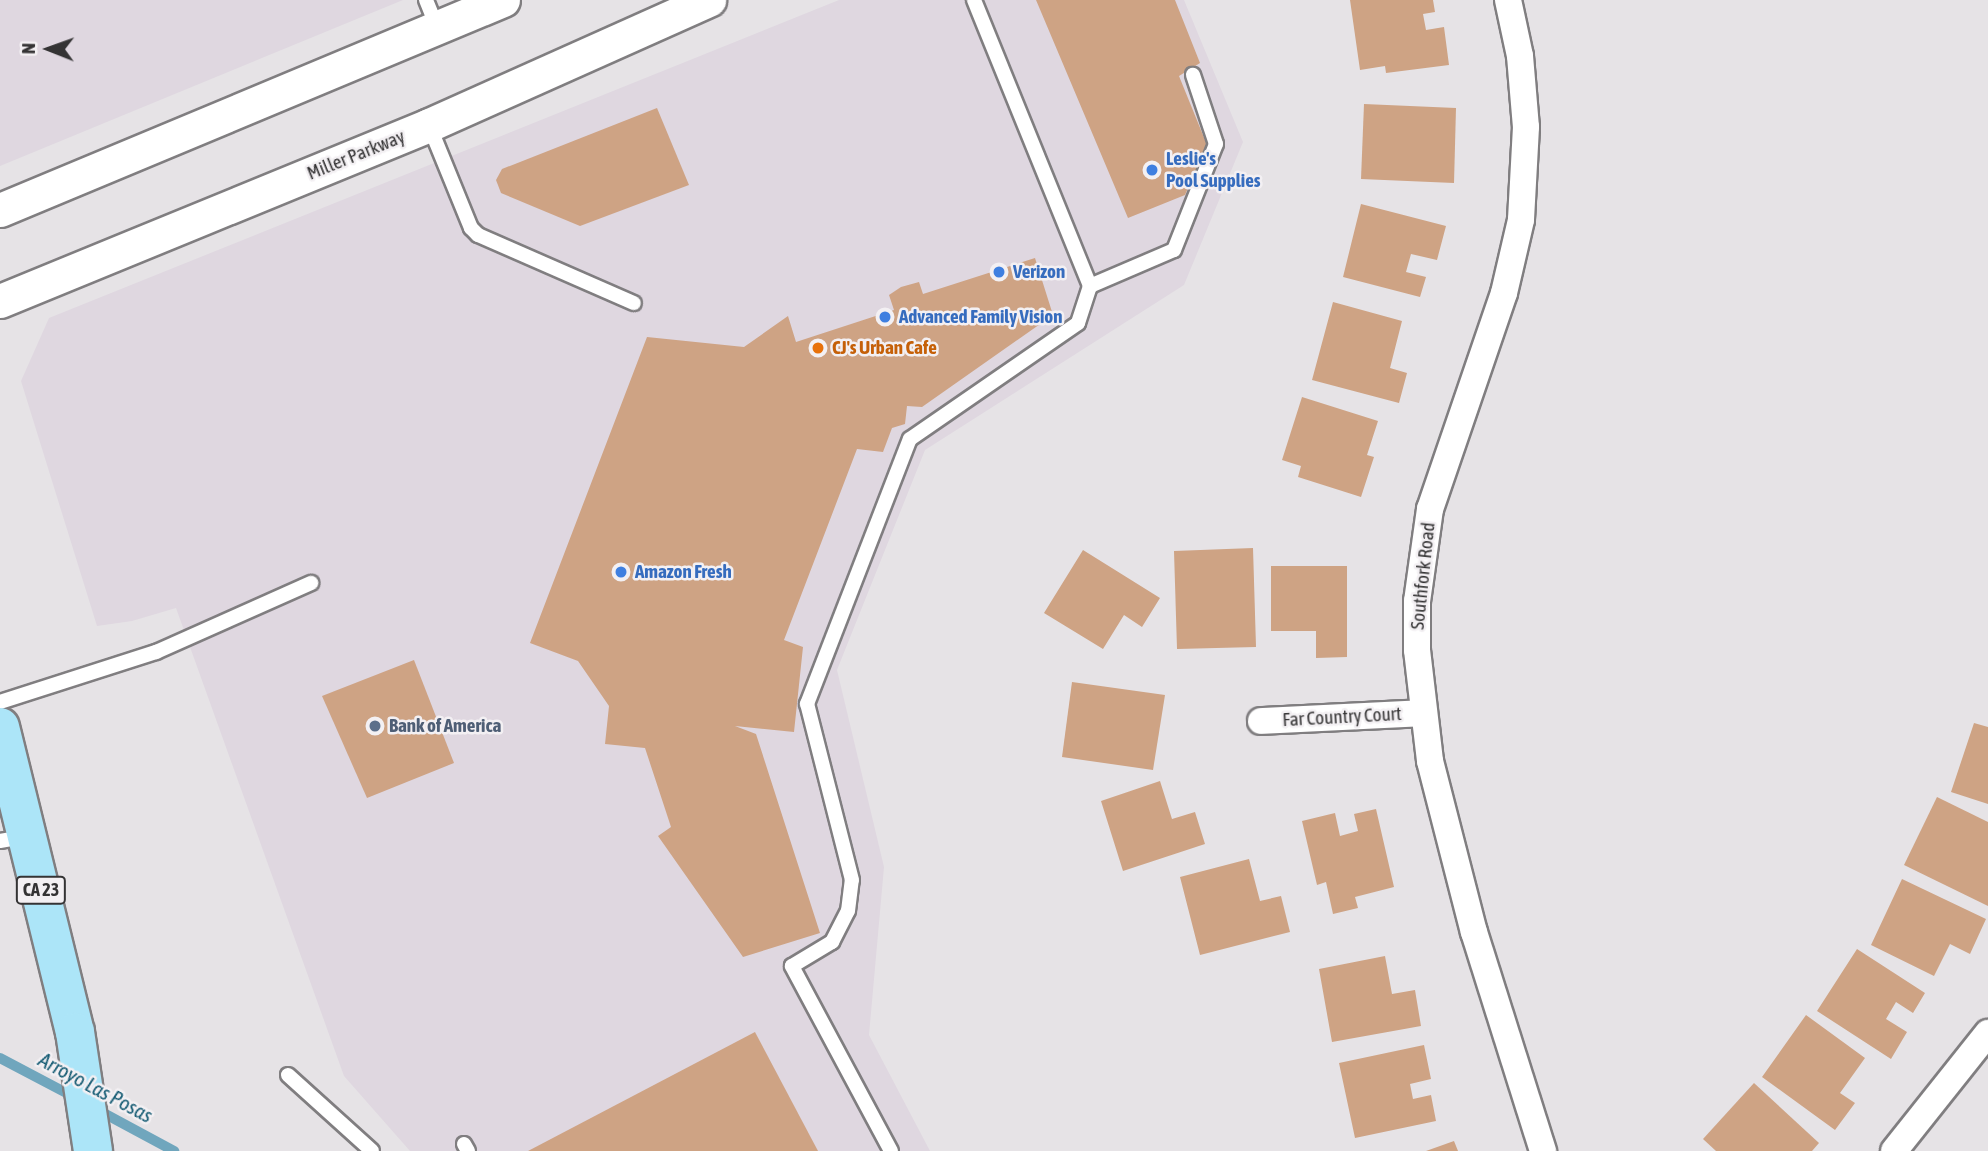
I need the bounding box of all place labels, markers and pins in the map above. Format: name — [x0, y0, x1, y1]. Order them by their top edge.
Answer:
place label: Leslie's Pool Supplies — [1166, 148, 1261, 192]
marker: Leslie's Pool Supplies — [1144, 162, 1160, 178]
place label: Verizon — [1013, 261, 1065, 283]
marker: Verizon — [991, 264, 1007, 280]
place label: Advanced Family Vision — [899, 306, 1063, 328]
marker: Advanced Family Vision — [877, 309, 893, 325]
place label: CJ's Urban Cafe — [832, 337, 937, 359]
marker: CJ's Urban Cafe — [810, 340, 826, 356]
place label: Amazon Fresh — [635, 561, 732, 583]
marker: Amazon Fresh — [613, 564, 629, 580]
place label: Bank of America — [389, 715, 501, 737]
marker: Bank of America — [367, 718, 383, 734]

